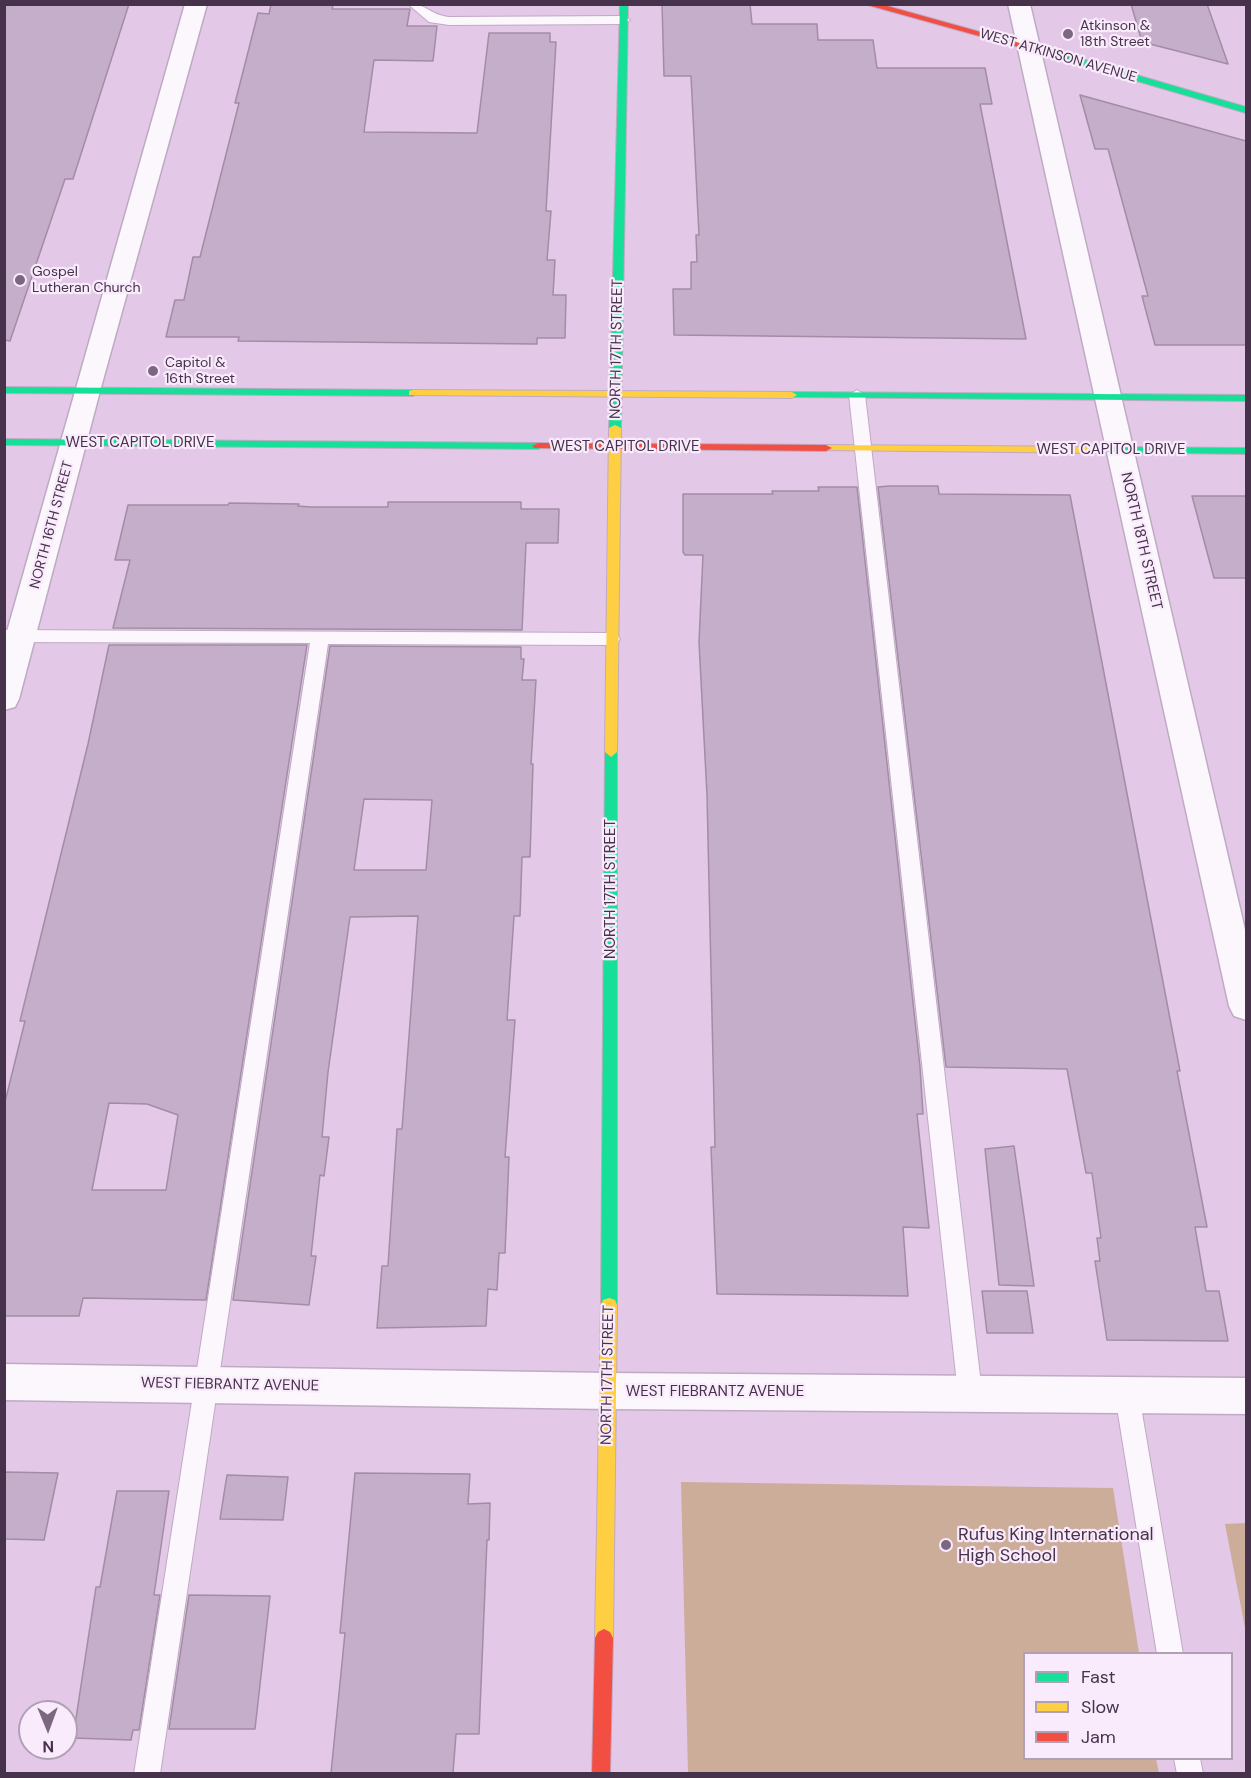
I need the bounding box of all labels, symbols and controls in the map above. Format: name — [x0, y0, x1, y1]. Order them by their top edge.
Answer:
place label: Atkinson & 18th Street — [1080, 18, 1150, 50]
street label: WEST ATKINSON AVENUE — [978, 26, 1138, 86]
marker: Atkinson & 18th Street — [1061, 27, 1075, 41]
place label: Gospel Lutheran Church — [32, 264, 141, 296]
marker: Gospel Lutheran Church — [13, 273, 27, 287]
street label: NORTH 17TH STREET — [607, 279, 627, 419]
place label: Capitol & 16th Street — [165, 355, 235, 388]
marker: Capitol & 16th Street — [146, 364, 160, 378]
street label: WEST CAPITOL DRIVE — [65, 434, 215, 452]
street label: WEST CAPITOL DRIVE — [550, 438, 700, 456]
street label: WEST CAPITOL DRIVE — [1036, 441, 1186, 459]
street label: NORTH 16TH STREET — [27, 459, 77, 591]
street label: NORTH 18TH STREET — [1116, 471, 1166, 611]
street label: NORTH 17TH STREET — [602, 819, 620, 959]
street label: NORTH 17TH STREET — [598, 1305, 618, 1445]
street label: WEST FIEBRANTZ AVENUE — [141, 1374, 319, 1396]
street label: WEST FIEBRANTZ AVENUE — [626, 1383, 804, 1401]
place label: Rufus King International High School — [958, 1524, 1154, 1567]
marker: Rufus King International High School — [939, 1538, 953, 1552]
legend — [1023, 1652, 1233, 1760]
text: Fast — [1081, 1665, 1116, 1689]
text: Slow — [1081, 1695, 1120, 1719]
north arrow — [18, 1700, 78, 1760]
text: Jam — [1081, 1725, 1116, 1749]
text: N — [42, 1736, 54, 1757]

